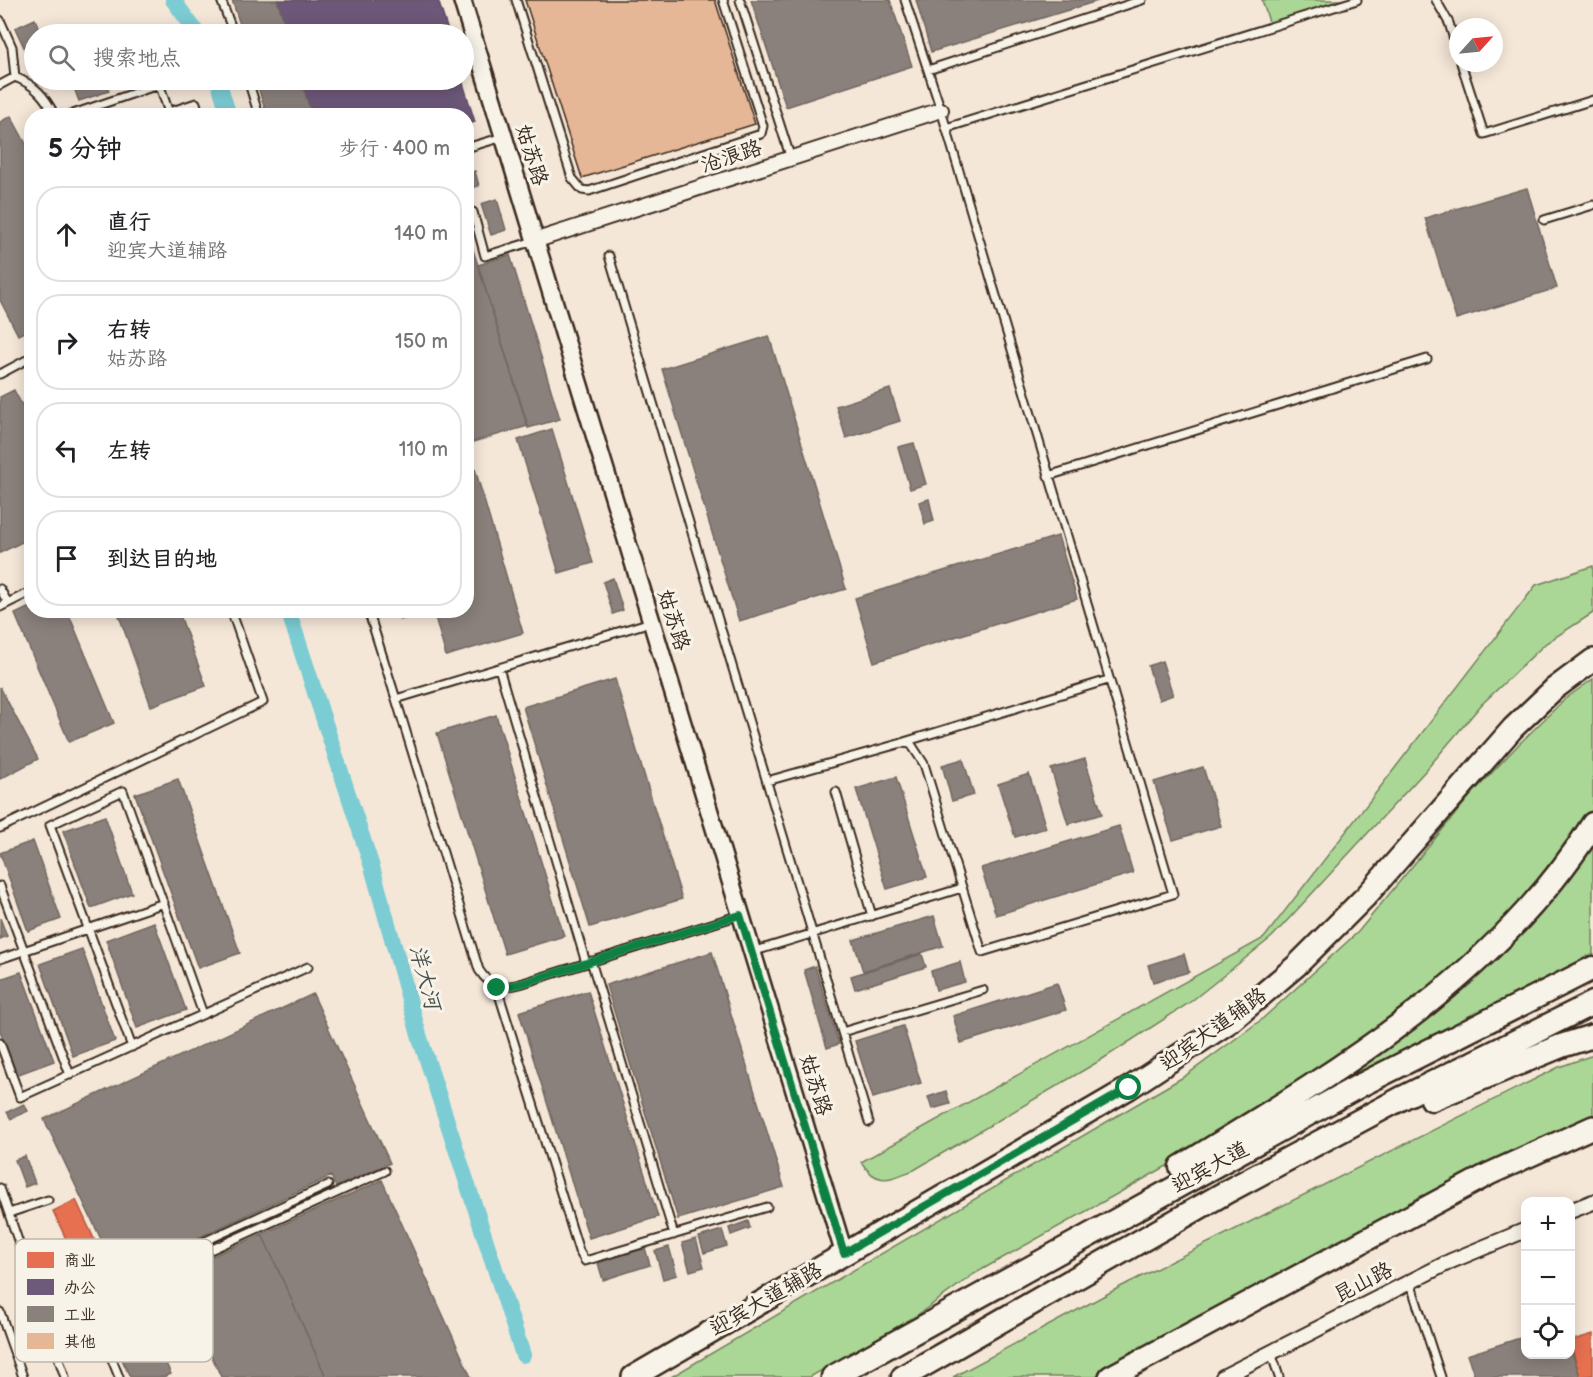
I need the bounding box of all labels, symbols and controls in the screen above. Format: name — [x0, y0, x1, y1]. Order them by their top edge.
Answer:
north arrow — [1449, 18, 1503, 72]
search box — [24, 24, 474, 90]
icon: search — [45, 41, 78, 74]
text: 搜索地点 — [93, 45, 181, 72]
street label: 姑苏路 — [510, 121, 553, 189]
text: 5 分钟 — [48, 134, 122, 165]
street label: 沧浪路 — [697, 135, 765, 178]
text: 步行 · 400 m — [339, 137, 450, 161]
text: 直行 — [107, 209, 151, 236]
icon: ahead — [50, 218, 83, 251]
text: 140 m — [394, 222, 448, 246]
text: 迎宾大道辅路 — [107, 239, 227, 263]
text: 右转 — [107, 317, 151, 344]
icon: right — [50, 326, 83, 359]
text: 150 m — [395, 330, 448, 354]
text: 姑苏路 — [107, 347, 167, 371]
icon: left — [50, 434, 83, 467]
text: 左转 — [107, 438, 151, 465]
text: 110 m — [399, 438, 448, 462]
icon: arrive — [50, 542, 83, 575]
text: 到达目的地 — [107, 546, 217, 573]
street label: 姑苏路 — [652, 586, 695, 654]
water label: 洋大河 — [403, 942, 447, 1016]
route end — [483, 974, 509, 1000]
street label: 迎宾大道辅路 — [1155, 982, 1272, 1077]
street label: 姑苏路 — [794, 1051, 837, 1119]
route start — [1115, 1074, 1141, 1100]
street label: 迎宾大道 — [1167, 1136, 1253, 1199]
map controls — [1521, 1197, 1575, 1359]
button: + — [1521, 1197, 1575, 1251]
legend — [15, 1239, 213, 1362]
button: − — [1521, 1251, 1575, 1305]
text: 商业 — [64, 1252, 96, 1271]
street label: 迎宾大道辅路 — [705, 1257, 827, 1342]
street label: 昆山路 — [1329, 1257, 1397, 1308]
text: 办公 — [64, 1279, 96, 1298]
button: locate — [1521, 1305, 1575, 1359]
text: 工业 — [64, 1306, 96, 1325]
text: 其他 — [64, 1333, 96, 1352]

